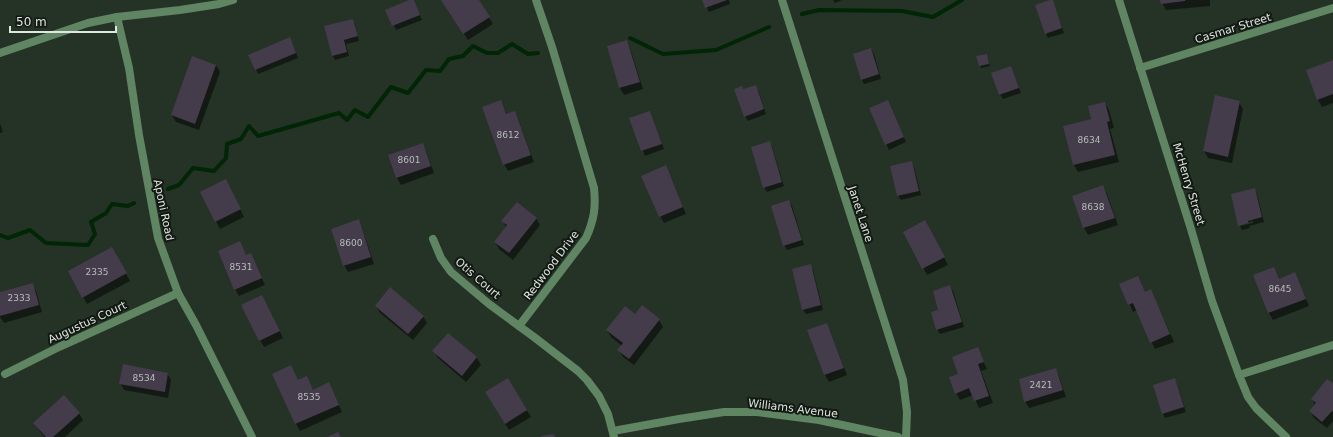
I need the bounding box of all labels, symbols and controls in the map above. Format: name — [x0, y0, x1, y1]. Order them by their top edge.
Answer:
scale bar — [10, 8, 116, 34]
street label: Casmar Street — [1193, 11, 1273, 46]
text: 50 m — [16, 15, 47, 29]
house number: 8612 — [497, 130, 519, 140]
house number: 8634 — [1078, 135, 1101, 145]
street label: McHenry Street — [1170, 141, 1207, 228]
house number: 8601 — [398, 155, 420, 165]
street label: Aponi Road — [151, 178, 176, 242]
street label: Janet Lane — [845, 184, 876, 244]
house number: 8638 — [1082, 202, 1105, 212]
street label: Redwood Drive — [521, 228, 582, 302]
house number: 8600 — [340, 238, 363, 248]
street label: Otis Court — [452, 255, 503, 302]
house number: 8531 — [230, 262, 252, 272]
house number: 2335 — [86, 267, 108, 277]
house number: 8645 — [1269, 284, 1291, 294]
house number: 2333 — [8, 293, 30, 303]
street label: Augustus Court — [46, 298, 129, 346]
house number: 8534 — [133, 373, 156, 383]
house number: 2421 — [1030, 380, 1052, 390]
house number: 8535 — [298, 392, 320, 402]
street label: Williams Avenue — [747, 397, 839, 420]

